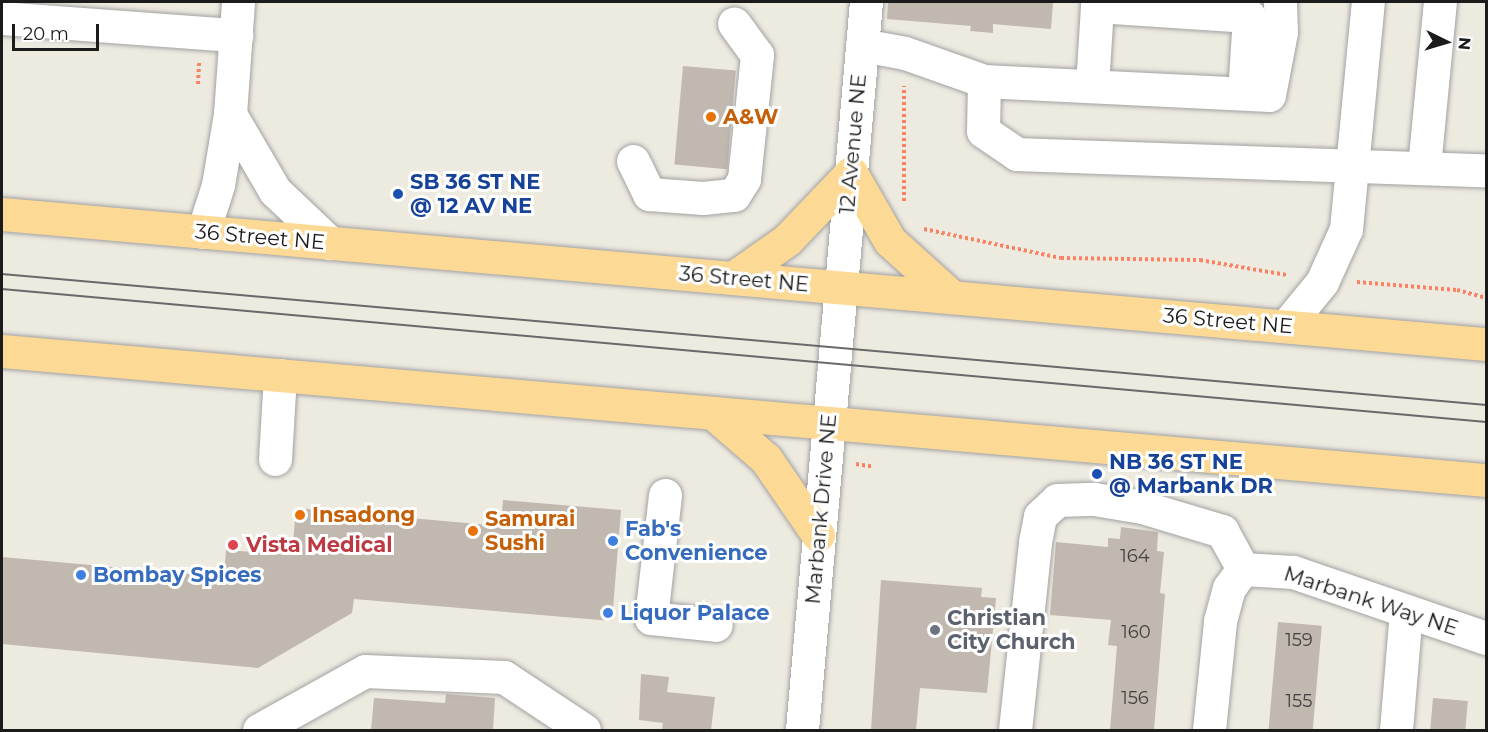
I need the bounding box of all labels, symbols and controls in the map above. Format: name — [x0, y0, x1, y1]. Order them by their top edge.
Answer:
scale bar — [15, 12, 102, 50]
north arrow — [1416, 12, 1476, 72]
text: 20 m — [23, 23, 69, 45]
text: N — [1454, 36, 1474, 51]
street label: 12 Avenue NE — [834, 73, 872, 215]
place label: A&W — [723, 104, 778, 130]
marker: A&W — [704, 110, 718, 124]
place label: SB 36 ST NE @ 12 AV NE — [410, 169, 540, 219]
marker: SB 36 ST NE @ 12 AV NE — [391, 187, 405, 201]
street label: 36 Street NE — [194, 219, 326, 255]
street label: 36 Street NE — [678, 261, 810, 297]
street label: 36 Street NE — [1162, 303, 1294, 339]
street label: Marbank Drive NE — [800, 413, 842, 605]
place label: NB 36 ST NE @ Marbank DR — [1109, 449, 1273, 499]
marker: NB 36 ST NE @ Marbank DR — [1090, 467, 1104, 481]
place label: Insadong — [312, 502, 415, 528]
place label: Samurai Sushi — [485, 506, 575, 556]
marker: Insadong — [293, 508, 307, 522]
place label: Fab's Convenience — [625, 516, 768, 566]
marker: Samurai Sushi — [466, 524, 480, 538]
place label: Vista Medical — [246, 532, 393, 558]
marker: Fab's Convenience — [606, 534, 620, 548]
marker: Vista Medical — [224, 536, 242, 554]
house number: 164 — [1120, 545, 1150, 567]
street label: Marbank Way NE — [1281, 561, 1461, 641]
place label: Bombay Spices — [93, 562, 261, 588]
marker: Bombay Spices — [74, 568, 88, 582]
place label: Liquor Palace — [620, 600, 770, 626]
place label: Christian City Church — [947, 605, 1076, 655]
marker: Liquor Palace — [601, 606, 615, 620]
house number: 160 — [1121, 621, 1151, 643]
marker: Christian City Church — [928, 623, 942, 637]
house number: 159 — [1285, 629, 1313, 651]
house number: 156 — [1121, 687, 1149, 709]
house number: 155 — [1286, 690, 1312, 712]

